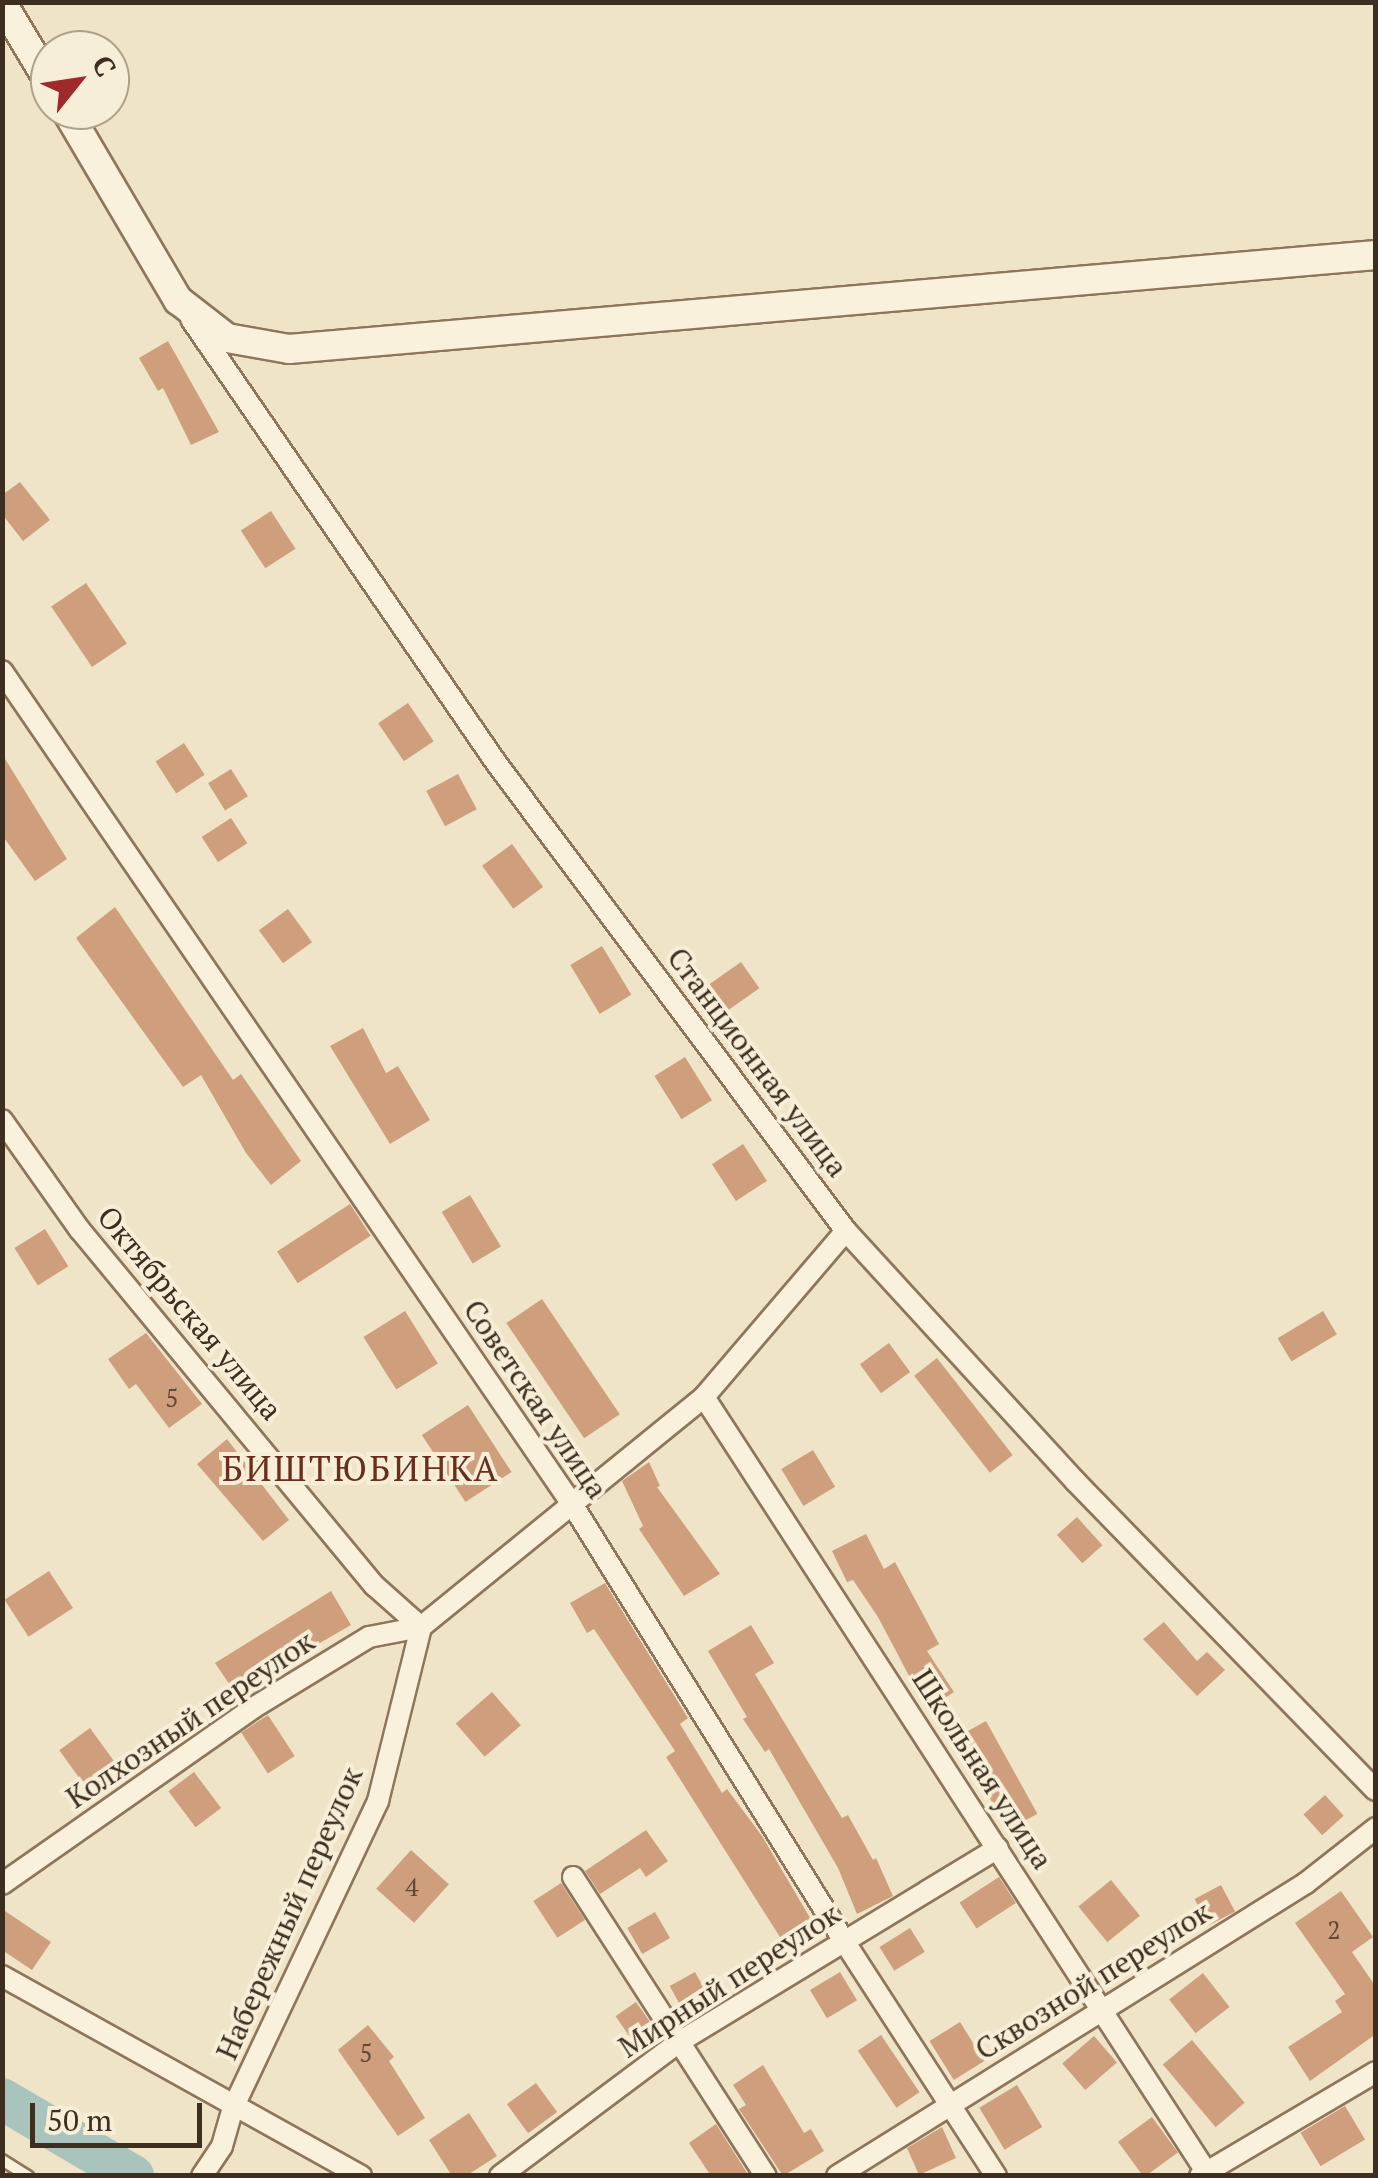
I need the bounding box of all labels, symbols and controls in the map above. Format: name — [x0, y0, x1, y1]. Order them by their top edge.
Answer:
north arrow — [30, 30, 130, 130]
text: С — [84, 49, 125, 83]
street label: Станционная улица — [660, 940, 856, 1184]
street label: Октябрьская улица — [90, 1199, 290, 1427]
street label: Советская улица — [456, 1293, 616, 1505]
house number: 5 — [165, 1383, 179, 1413]
district label: БИШТЮБИНКА — [222, 1447, 500, 1489]
street label: Колхозный переулок — [59, 1623, 321, 1815]
street label: Школьная улица — [905, 1663, 1061, 1875]
street label: Набережный переулок — [208, 1761, 370, 2065]
house number: 4 — [405, 1872, 419, 1902]
street label: Сквозной переулок — [968, 1893, 1218, 2067]
street label: Мирный переулок — [612, 1895, 846, 2065]
house number: 2 — [1327, 1915, 1341, 1945]
house number: 5 — [359, 2038, 373, 2068]
scale bar — [35, 2083, 208, 2145]
text: 50 m — [47, 2100, 112, 2140]

